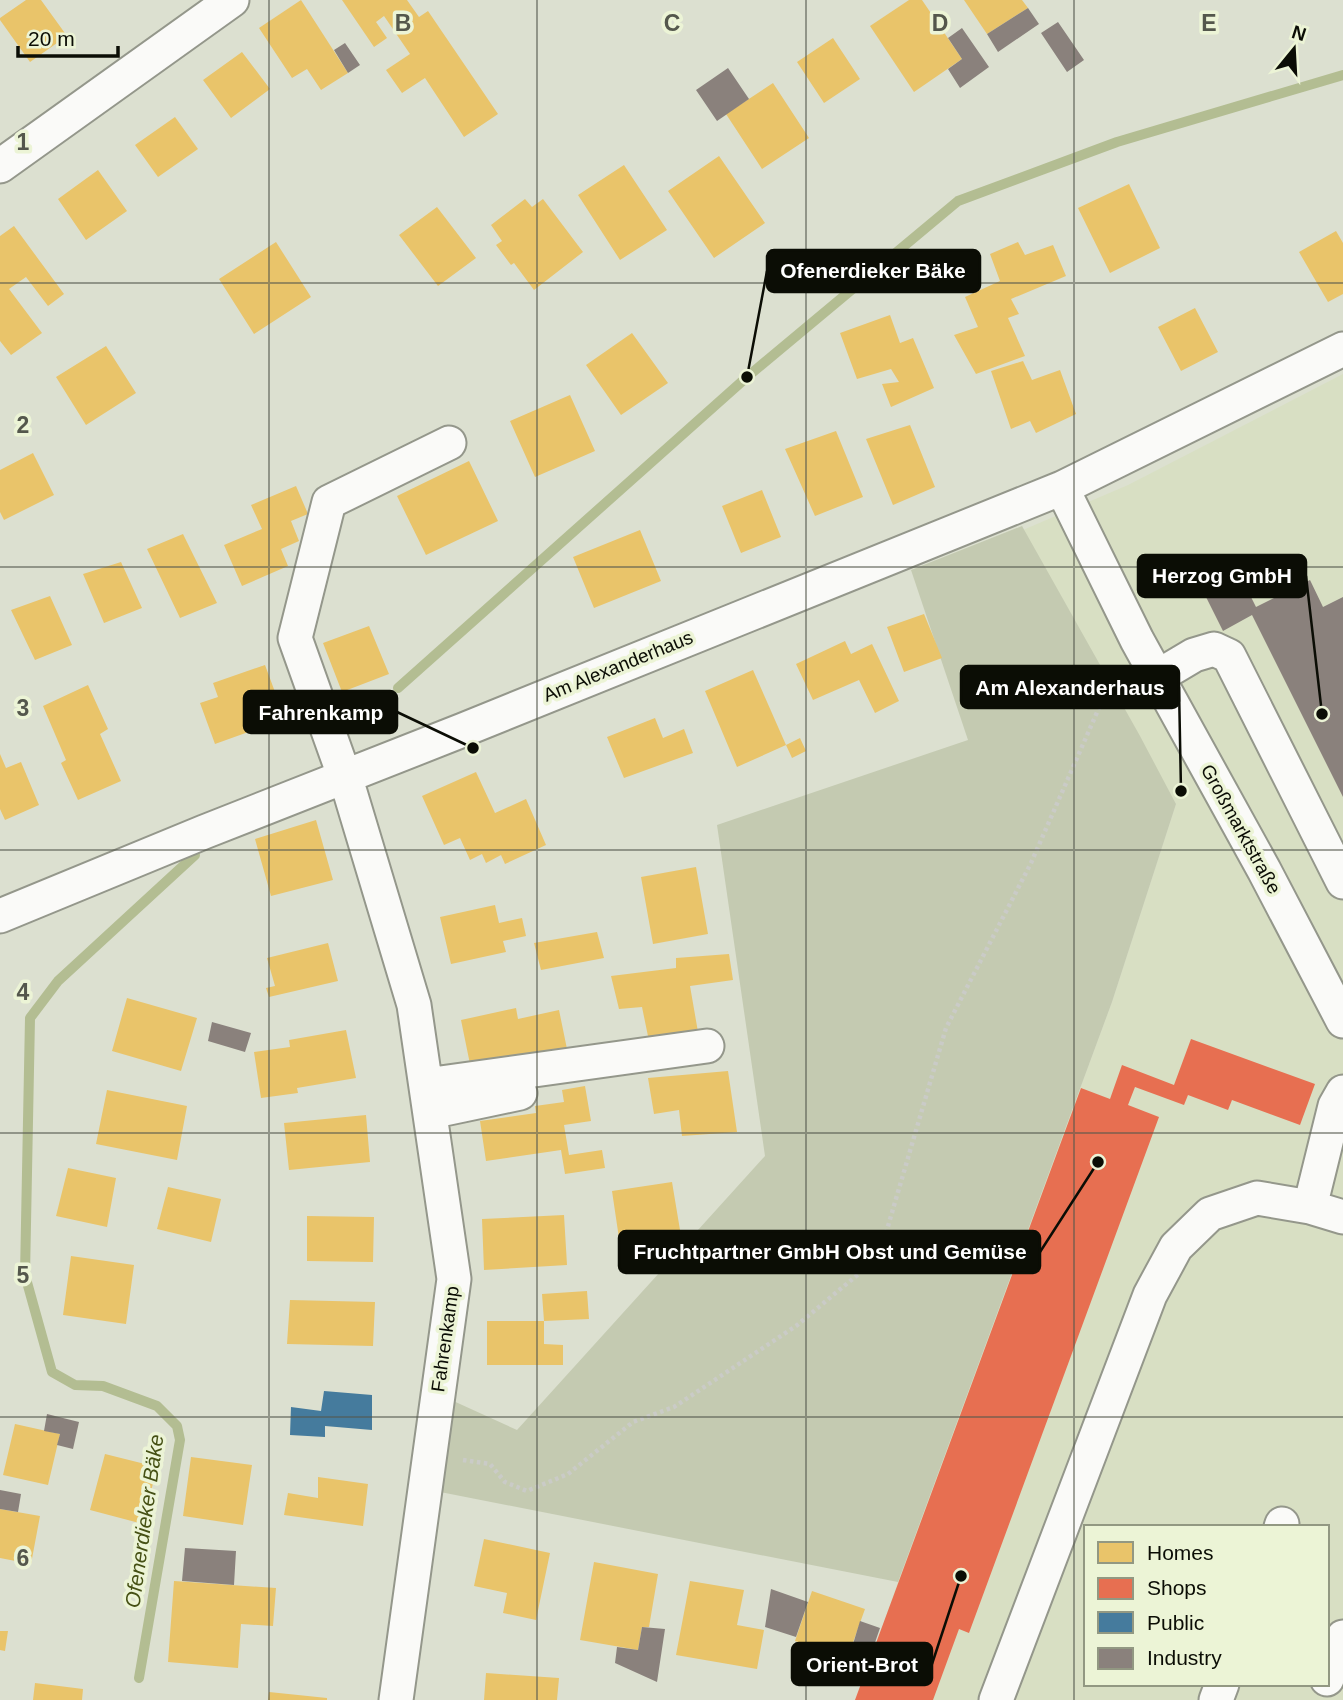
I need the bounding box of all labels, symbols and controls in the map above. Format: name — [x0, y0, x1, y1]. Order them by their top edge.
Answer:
text: B — [395, 10, 411, 36]
text: C — [664, 10, 680, 36]
text: D — [932, 10, 948, 36]
text: E — [1201, 10, 1217, 36]
scale bar — [18, 14, 117, 58]
north arrow — [1259, 14, 1329, 84]
text: N — [1289, 21, 1309, 45]
text: 20 m — [28, 27, 75, 50]
text: 1 — [17, 129, 30, 155]
callout: Ofenerdieker Bäke — [767, 250, 980, 292]
text: Ofenerdieker Bäke — [780, 259, 966, 282]
text: 2 — [17, 412, 29, 438]
callout: Herzog GmbH — [1138, 555, 1306, 597]
text: Herzog GmbH — [1152, 564, 1292, 587]
street label: Am Alexanderhaus — [540, 626, 696, 706]
callout: Am Alexanderhaus — [961, 666, 1179, 708]
text: Am Alexanderhaus — [975, 676, 1165, 699]
callout: Fahrenkamp — [244, 691, 397, 733]
text: 3 — [17, 695, 29, 721]
text: Fahrenkamp — [259, 701, 383, 724]
street label: Großmarktstraße — [1197, 761, 1285, 897]
text: 4 — [17, 979, 30, 1005]
callout: Fruchtpartner GmbH Obst und Gemüse — [619, 1231, 1040, 1273]
text: Fruchtpartner GmbH Obst und Gemüse — [633, 1240, 1027, 1263]
text: 5 — [17, 1262, 30, 1288]
street label: Fahrenkamp — [427, 1285, 463, 1393]
water label: Ofenerdieker Bäke — [120, 1433, 168, 1609]
legend — [1084, 1525, 1329, 1686]
text: Homes — [1147, 1541, 1214, 1564]
text: 6 — [17, 1545, 29, 1571]
text: Shops — [1147, 1576, 1207, 1599]
text: Public — [1147, 1611, 1204, 1634]
callout: Orient-Brot — [792, 1643, 932, 1685]
text: Industry — [1147, 1646, 1222, 1669]
text: Orient-Brot — [806, 1653, 918, 1676]

